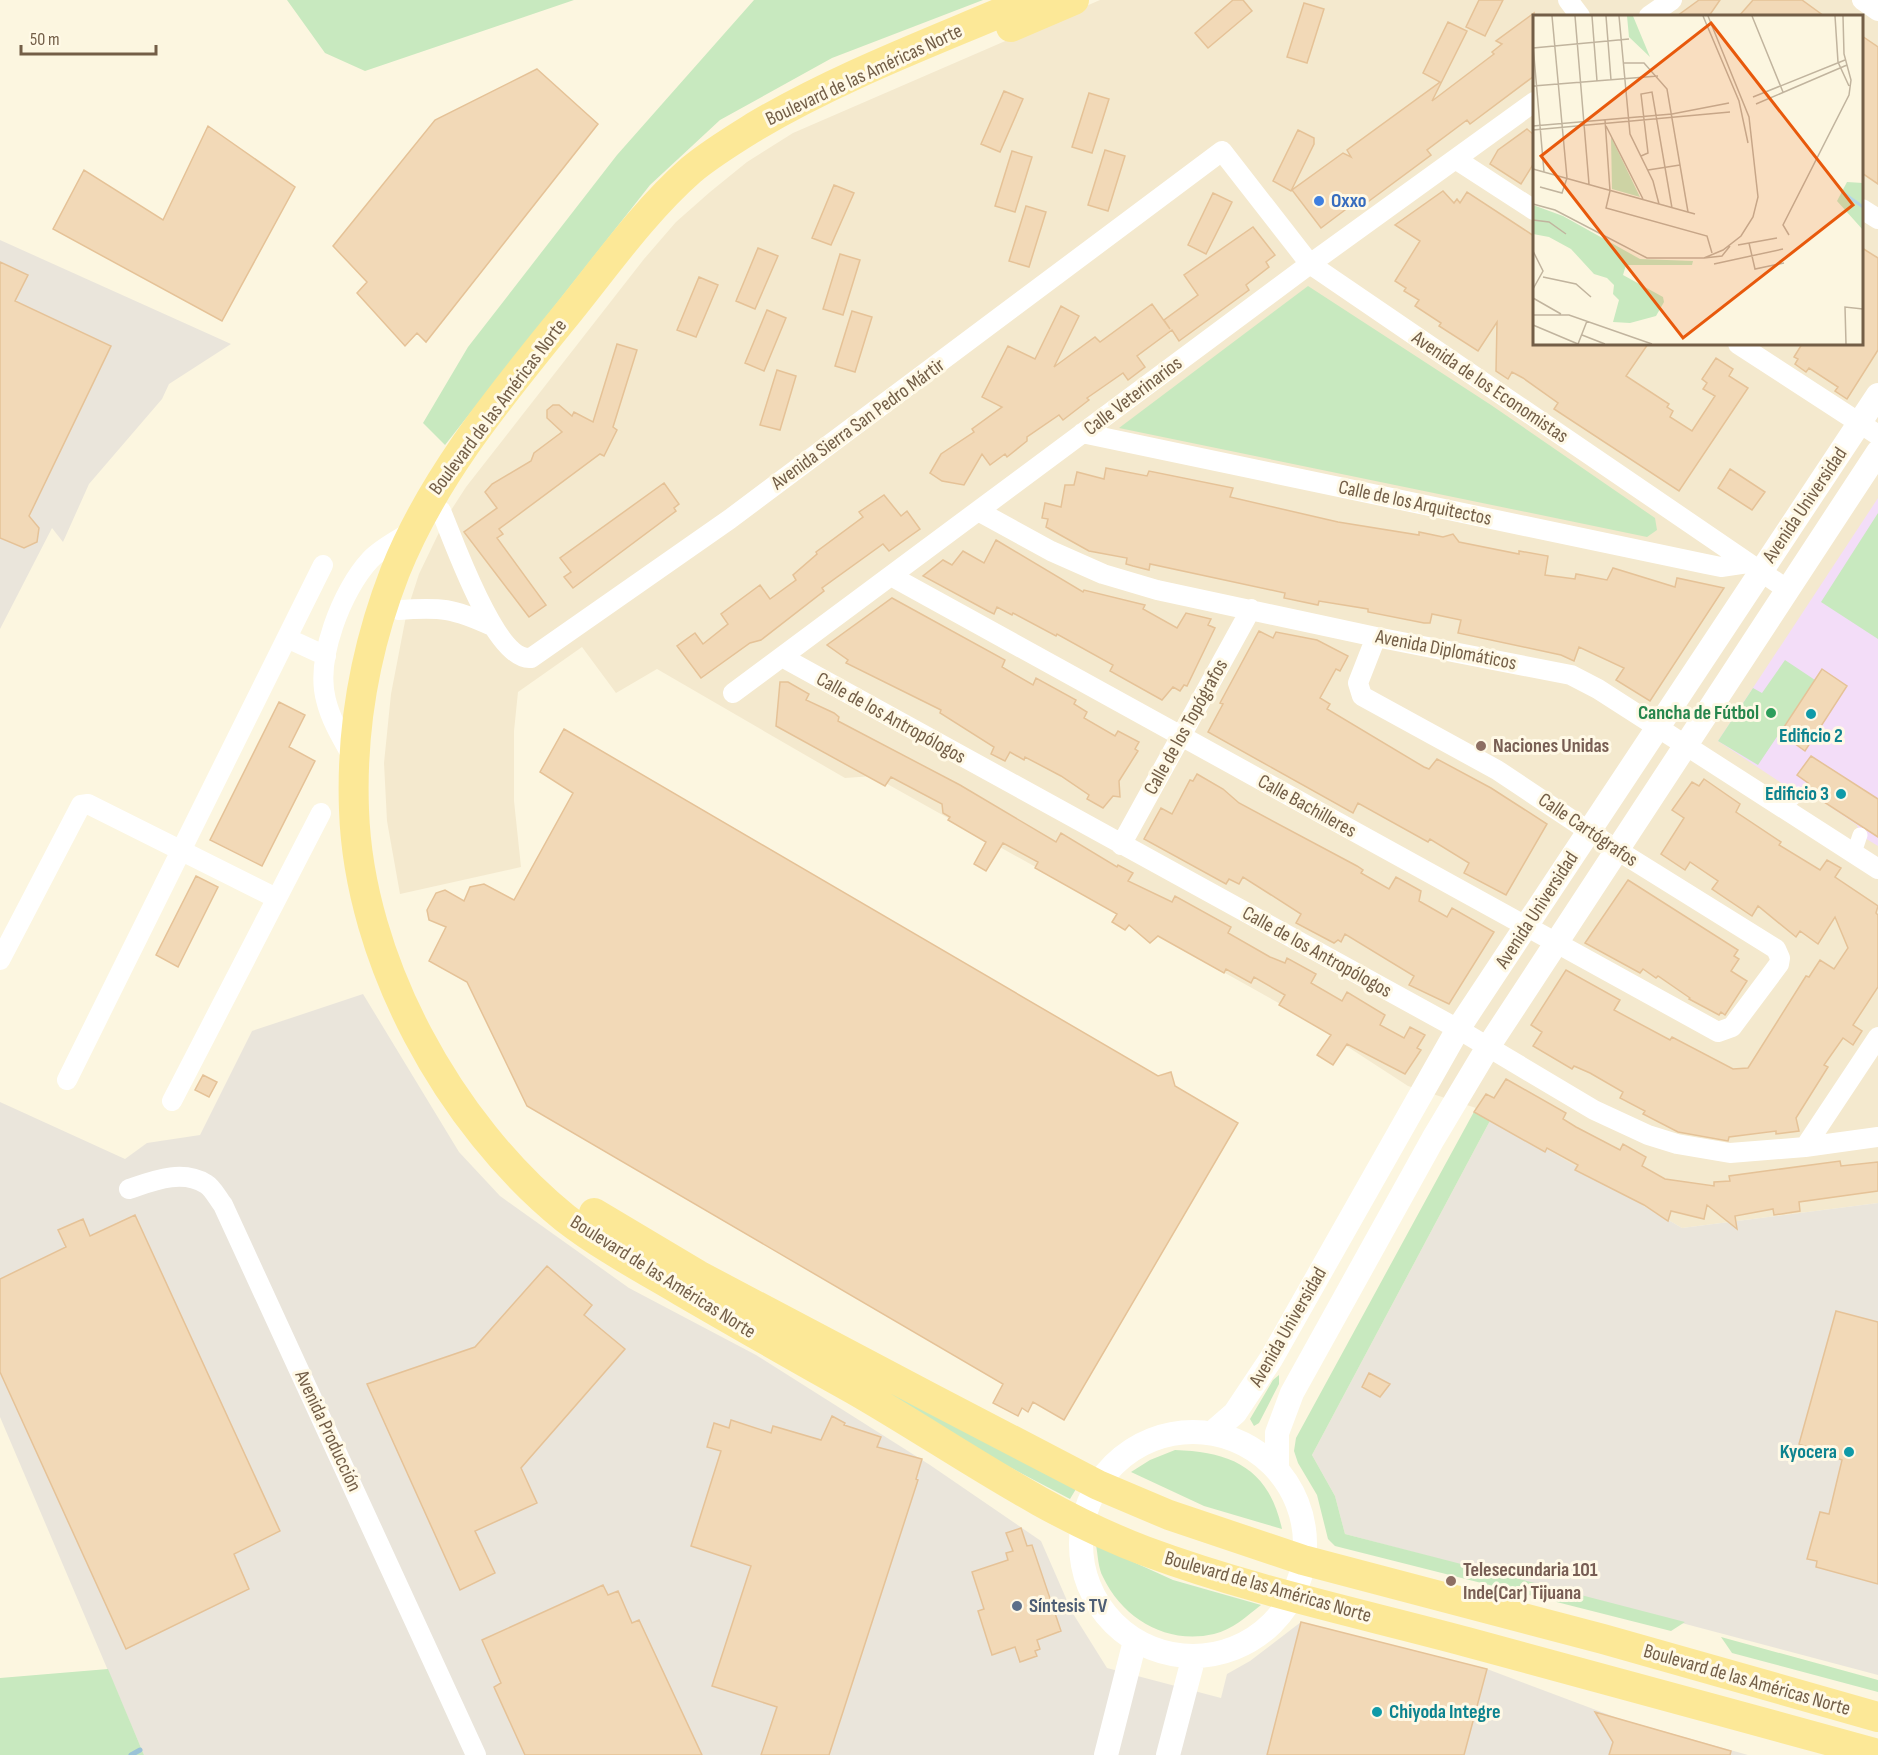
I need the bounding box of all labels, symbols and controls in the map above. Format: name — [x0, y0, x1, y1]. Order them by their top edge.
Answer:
inset map — [1533, 15, 1863, 345]
scale bar — [21, 18, 156, 56]
street label: Boulevard de las Américas Norte — [762, 19, 966, 131]
text: 50 m — [30, 29, 60, 50]
place label: Oxxo — [1331, 189, 1367, 213]
marker: Oxxo — [1312, 194, 1326, 208]
street label: Boulevard de las Américas Norte — [424, 314, 572, 500]
street label: Avenida de los Economistas — [1407, 325, 1573, 448]
street label: Calle Veterinarios — [1079, 351, 1187, 441]
street label: Avenida Sierra San Pedro Mártir — [766, 353, 950, 496]
street label: Avenida Universidad — [1757, 443, 1852, 568]
street label: Calle de los Arquitectos — [1336, 475, 1494, 531]
street label: Avenida Diplomáticos — [1373, 624, 1519, 675]
street label: Calle de los Topógrafos — [1139, 655, 1233, 799]
street label: Calle de los Antropólogos — [812, 667, 970, 769]
place label: Cancha de Fútbol — [1638, 701, 1759, 725]
marker: Cancha de Fútbol — [1764, 706, 1778, 720]
marker: Edificio 2 — [1804, 707, 1818, 721]
place label: Edificio 2 — [1779, 724, 1843, 748]
place label: Naciones Unidas — [1493, 734, 1610, 758]
marker: Naciones Unidas — [1474, 739, 1488, 753]
street label: Calle Bachilleres — [1254, 769, 1360, 843]
place label: Edificio 3 — [1765, 782, 1829, 806]
marker: Edificio 3 — [1834, 787, 1848, 801]
street label: Calle Cartógrafos — [1534, 788, 1642, 872]
street label: Avenida Universidad — [1490, 847, 1584, 974]
street label: Calle de los Antropólogos — [1238, 901, 1396, 1003]
street label: Boulevard de las Américas Norte — [566, 1210, 760, 1344]
street label: Avenida Universidad — [1244, 1263, 1332, 1392]
street label: Avenida Producción — [289, 1366, 367, 1495]
place label: Kyocera — [1780, 1440, 1837, 1464]
marker: Kyocera — [1842, 1445, 1856, 1459]
street label: Boulevard de las Américas Norte — [1162, 1546, 1374, 1628]
place label: Telesecundaria 101 Inde(Car) Tijuana — [1463, 1558, 1598, 1605]
marker: Telesecundaria 101 Inde(Car) Tijuana — [1444, 1574, 1458, 1588]
place label: Síntesis TV — [1029, 1594, 1108, 1618]
marker: Síntesis TV — [1010, 1599, 1024, 1613]
street label: Boulevard de las Américas Norte — [1641, 1639, 1853, 1721]
place label: Chiyoda Integre — [1389, 1700, 1501, 1724]
marker: Chiyoda Integre — [1370, 1705, 1384, 1719]

